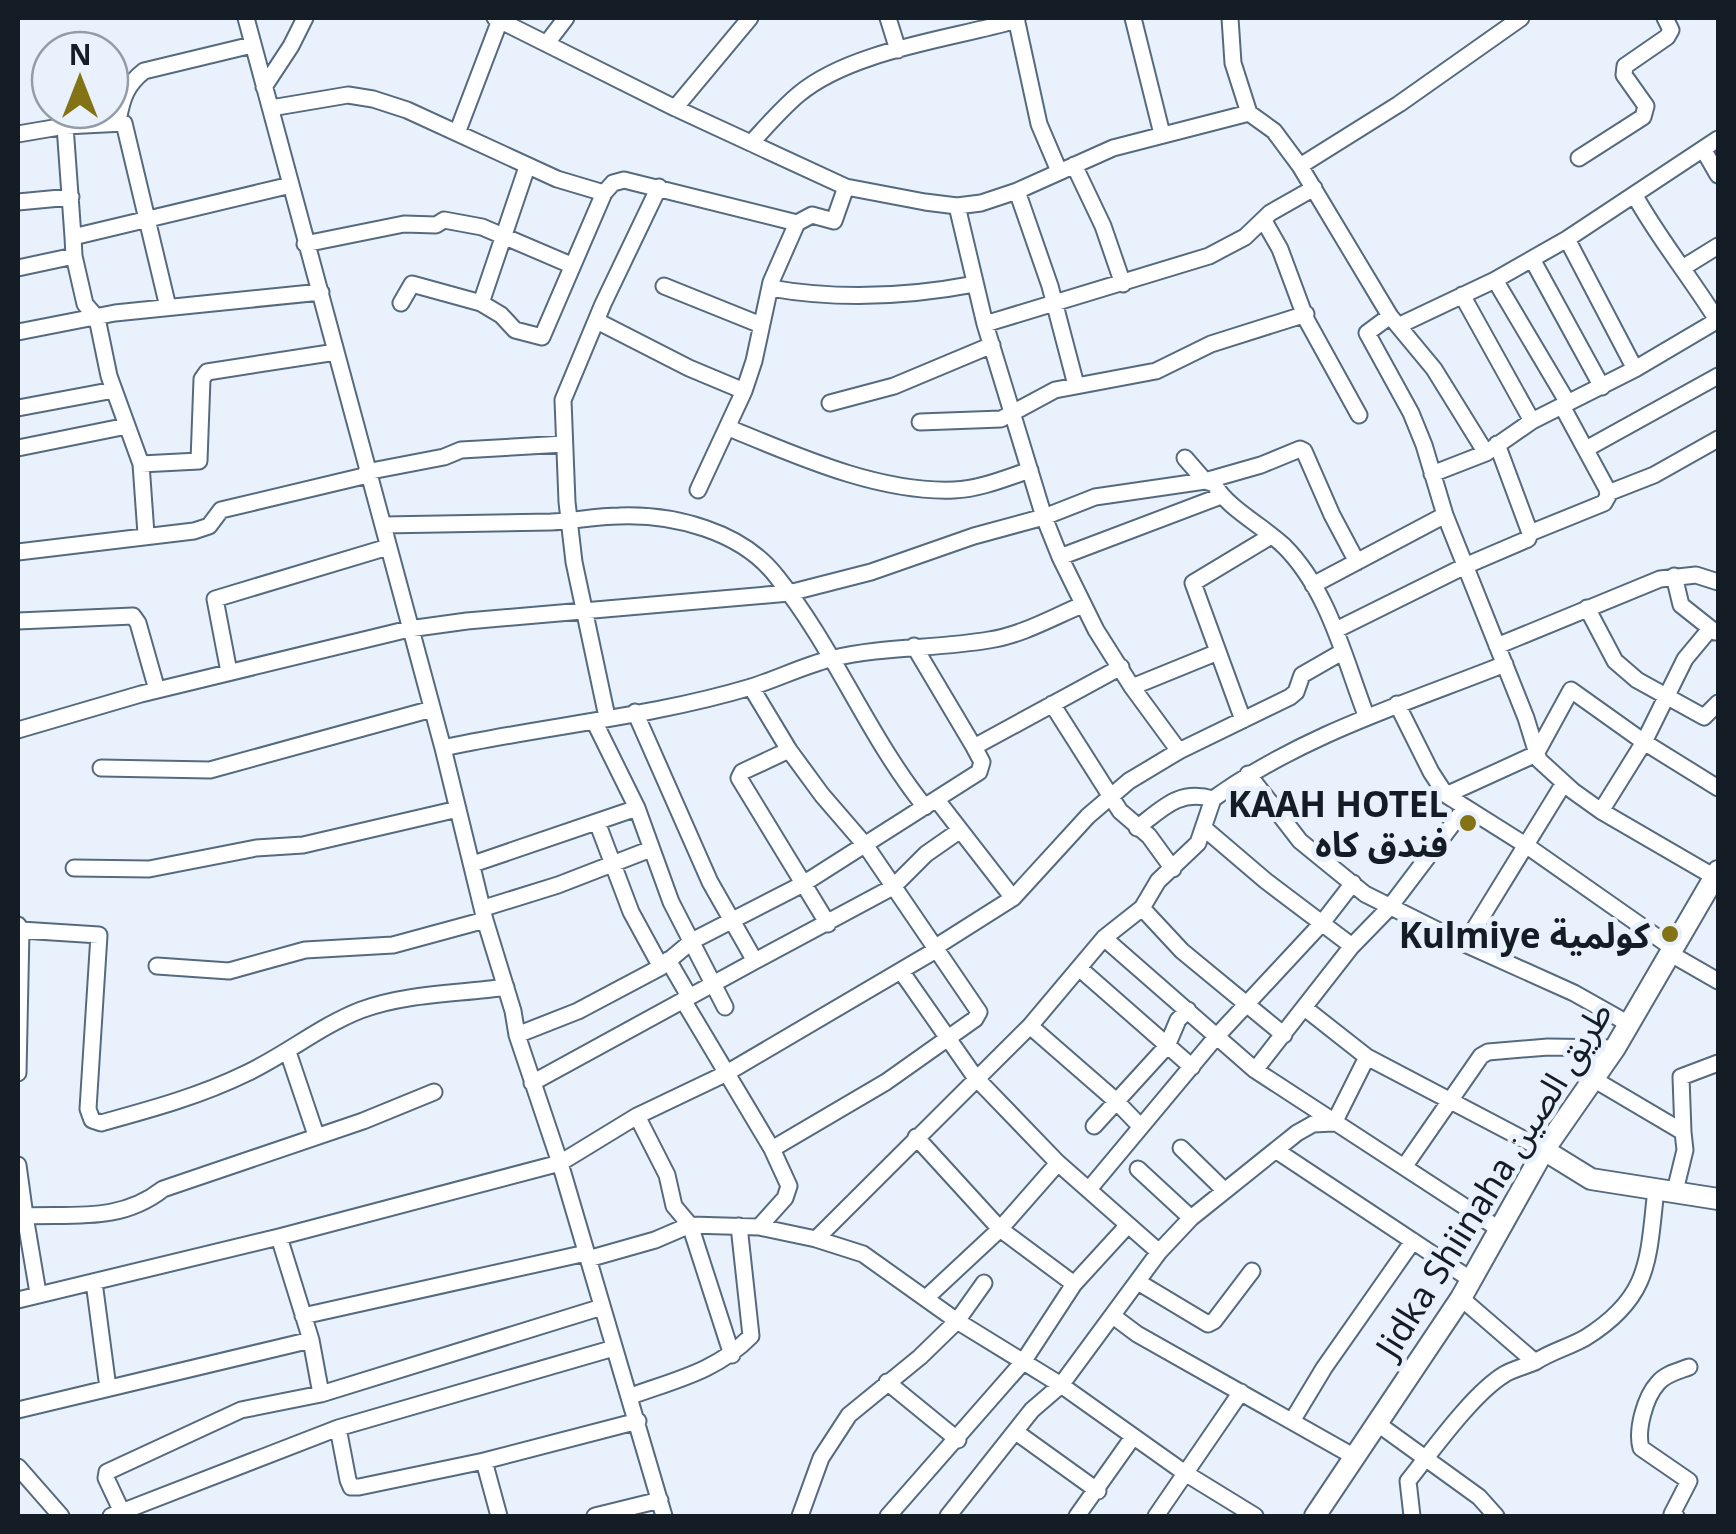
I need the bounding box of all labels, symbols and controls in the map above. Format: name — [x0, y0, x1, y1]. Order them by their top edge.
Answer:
north arrow — [30, 30, 130, 130]
text: N — [69, 35, 91, 73]
place label: KAAH HOTEL فندق كاه — [1228, 780, 1448, 867]
marker: KAAH HOTEL فندق كاه — [1457, 812, 1479, 834]
place label: Kulmiye كولمية — [1399, 911, 1651, 958]
marker: Kulmiye كولمية — [1659, 923, 1681, 945]
street label: Jidka Shiinaha طريق الصين — [1362, 992, 1622, 1369]

